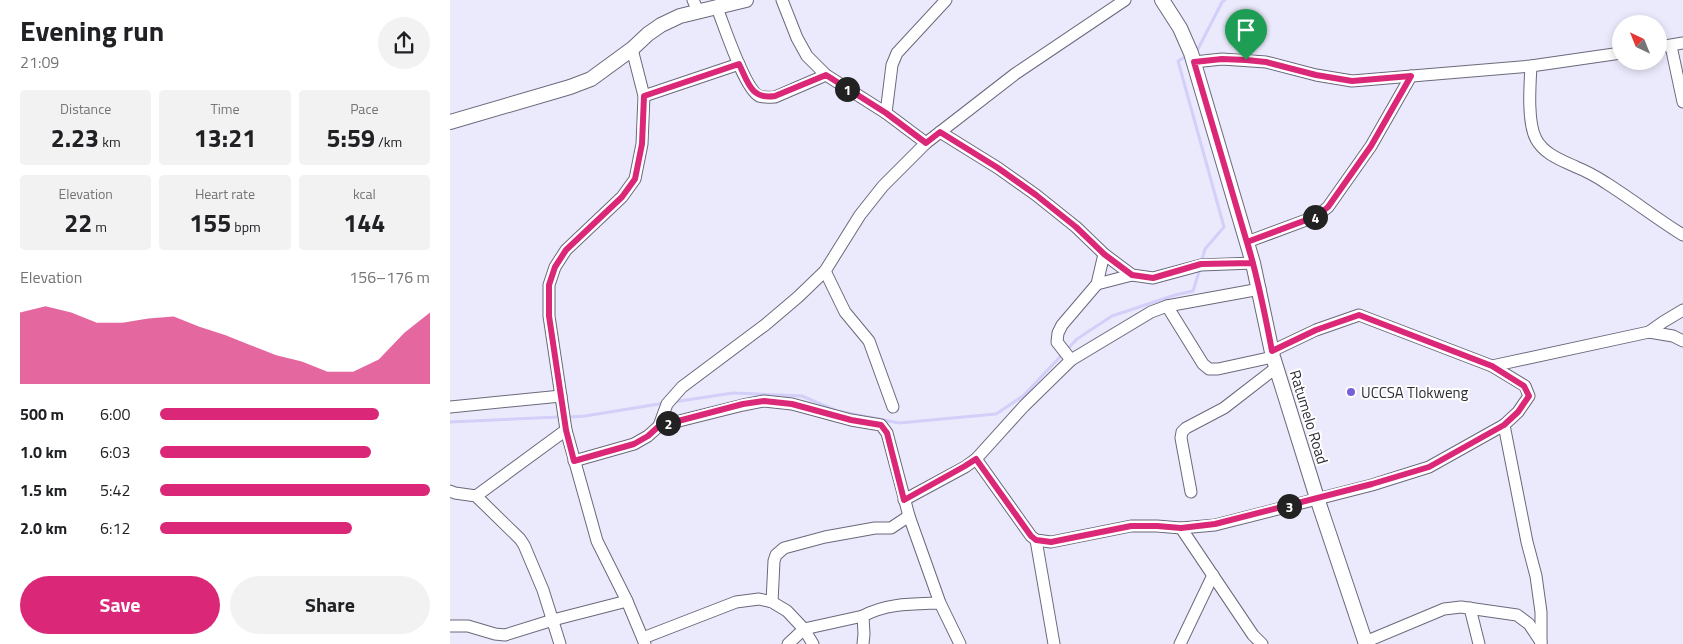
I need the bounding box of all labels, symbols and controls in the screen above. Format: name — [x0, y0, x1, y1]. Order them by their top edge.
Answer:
text: Evening run — [20, 9, 164, 52]
pin — [1225, 9, 1267, 60]
north arrow — [1612, 15, 1668, 70]
map controls — [1612, 15, 1667, 70]
icon: arrive — [1232, 16, 1260, 44]
button: share — [378, 17, 430, 69]
text: 21:09 — [20, 50, 59, 74]
pin: 1 — [834, 76, 860, 102]
text: 1 — [844, 79, 851, 100]
text: Distance — [60, 98, 111, 119]
text: Time — [210, 98, 240, 119]
text: Pace — [350, 98, 378, 119]
text: 2.23 — [51, 119, 99, 157]
text: 13:21 — [194, 119, 256, 157]
text: 5:59 — [326, 119, 375, 157]
text: km — [99, 131, 121, 152]
text: /km — [375, 131, 402, 152]
text: Elevation — [58, 183, 113, 204]
text: Heart rate — [195, 183, 255, 204]
text: kcal — [353, 183, 376, 204]
text: 22 — [64, 204, 92, 242]
text: 155 — [189, 204, 231, 242]
text: 144 — [343, 204, 385, 242]
pin: 4 — [1302, 204, 1328, 230]
text: 4 — [1312, 207, 1319, 228]
text: m — [92, 216, 107, 237]
text: bpm — [231, 216, 261, 237]
text: Elevation — [20, 265, 82, 289]
text: 156–176 m — [349, 265, 430, 289]
street label: Ratumelo Road — [1284, 367, 1334, 467]
place label: UCCSA Tlokweng — [1361, 381, 1469, 404]
marker: UCCSA Tlokweng — [1345, 386, 1357, 398]
text: 500 m — [20, 402, 64, 426]
text: 6:00 — [100, 402, 130, 426]
pin: 2 — [656, 410, 680, 436]
text: 2 — [665, 413, 672, 434]
text: 1.0 km — [20, 440, 67, 464]
text: 6:03 — [100, 440, 130, 464]
text: 1.5 km — [20, 478, 67, 502]
text: 5:42 — [100, 478, 130, 502]
pin: 3 — [1276, 494, 1302, 518]
text: 3 — [1286, 496, 1293, 517]
text: 2.0 km — [20, 516, 67, 540]
text: 6:12 — [100, 516, 130, 540]
button: Save — [20, 576, 220, 634]
button: Share — [230, 576, 430, 634]

